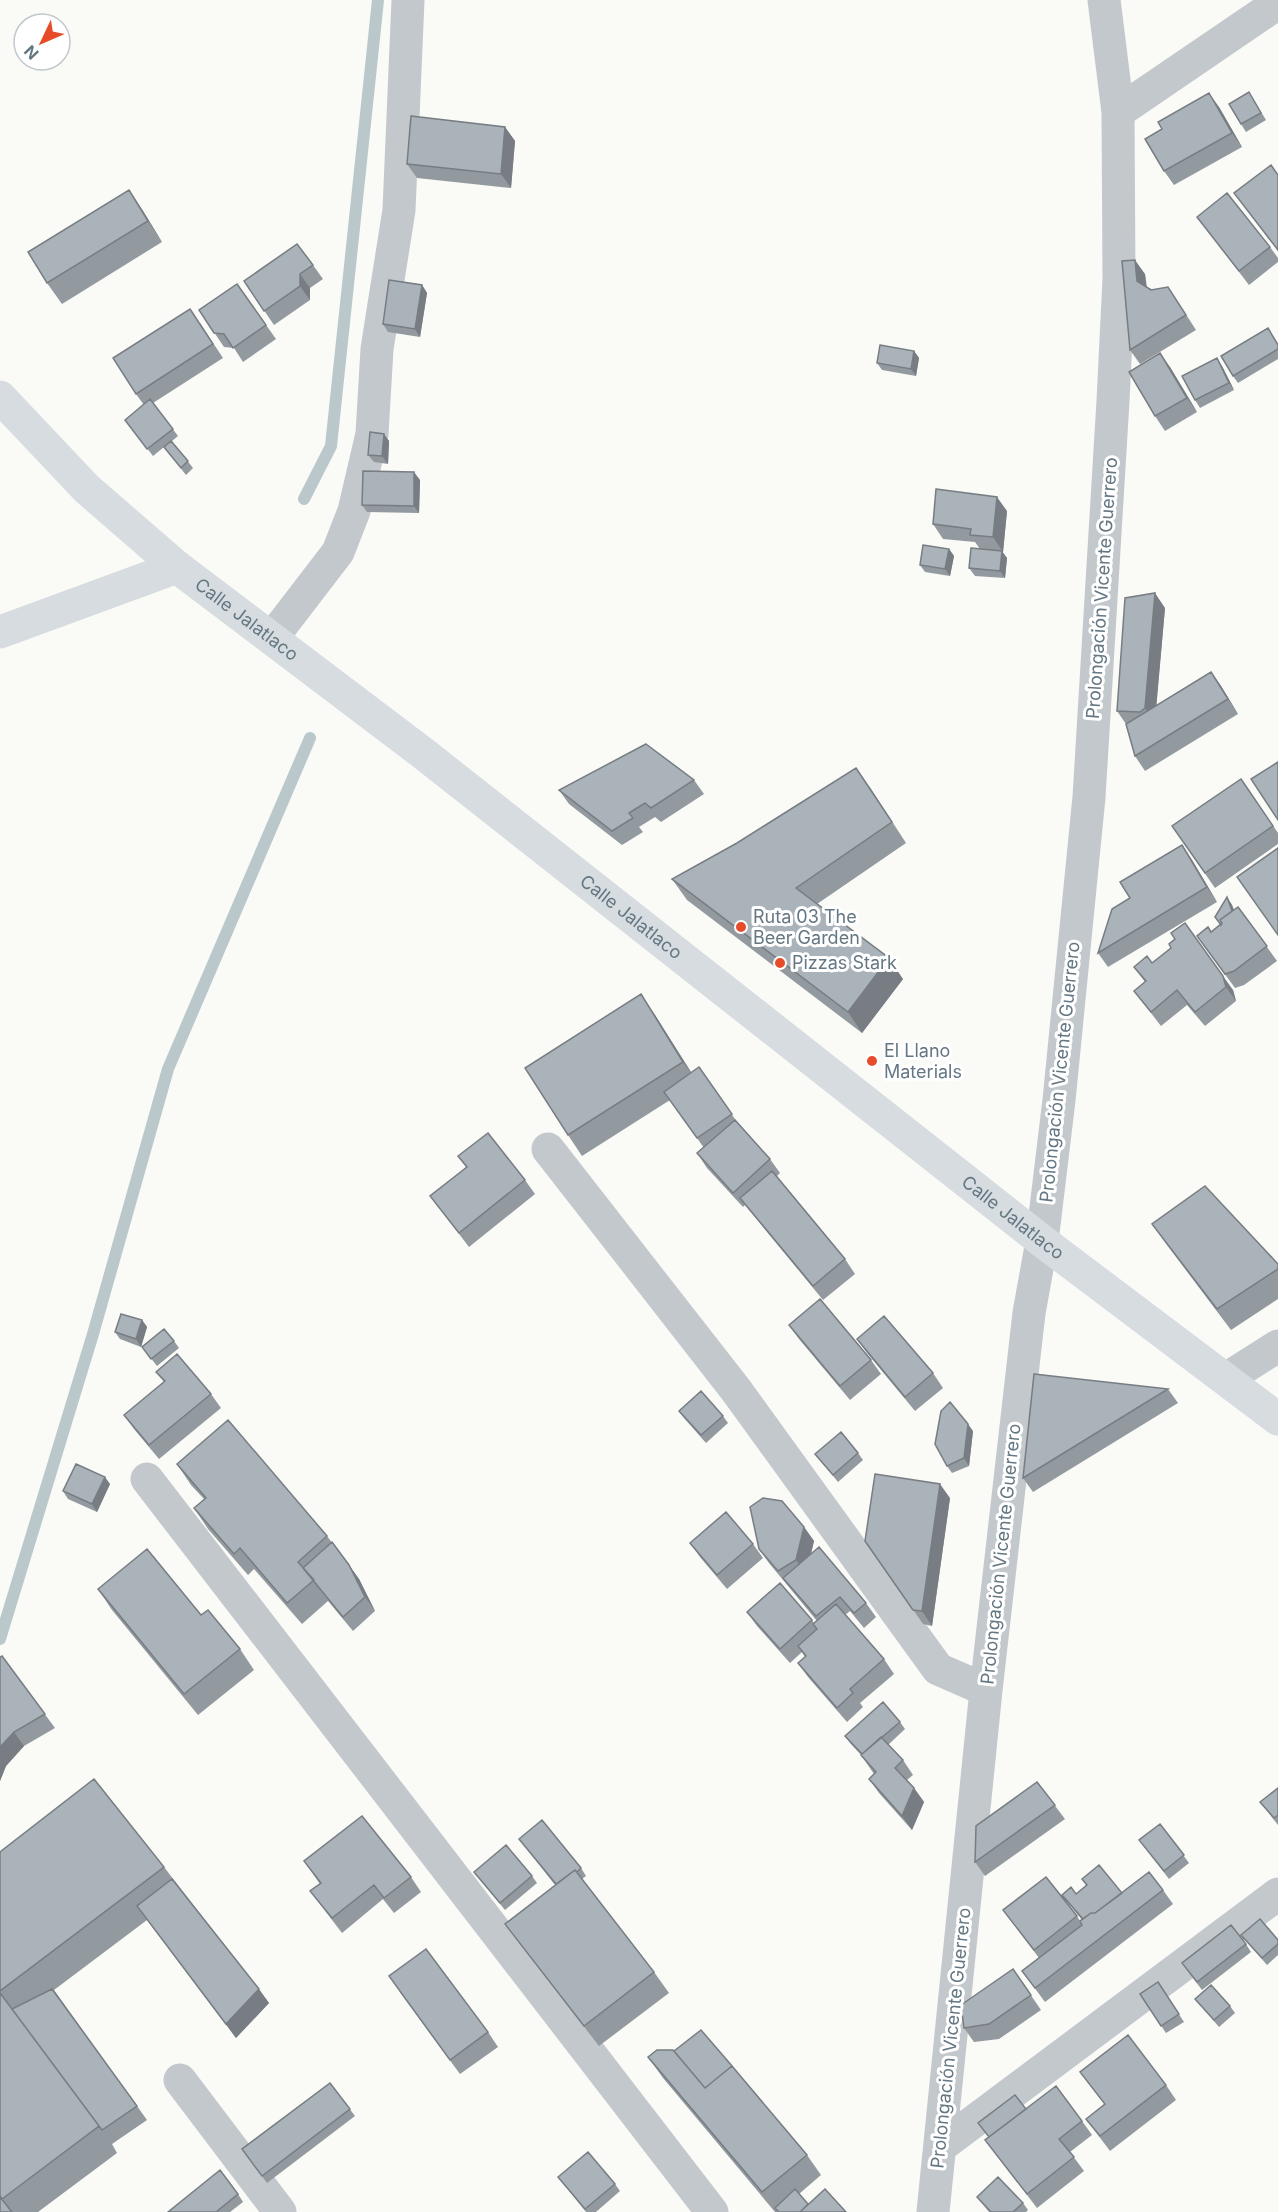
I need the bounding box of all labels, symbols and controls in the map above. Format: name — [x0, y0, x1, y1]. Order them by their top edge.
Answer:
north arrow — [12, 12, 72, 72]
text: N — [20, 41, 43, 64]
street label: Prolongación Vicente Guerrero — [1082, 456, 1121, 719]
street label: Calle Jalatlaco — [191, 574, 303, 665]
street label: Calle Jalatlaco — [576, 870, 686, 963]
place label: Ruta 03 The Beer Garden — [753, 906, 860, 948]
marker: Ruta 03 The Beer Garden — [734, 920, 748, 934]
street label: Prolongación Vicente Guerrero — [1035, 940, 1084, 1203]
place label: Pizzas Stark — [792, 952, 897, 973]
marker: Pizzas Stark — [773, 956, 787, 970]
place label: El Llano Materials — [884, 1040, 962, 1082]
marker: El Llano Materials — [865, 1054, 879, 1068]
street label: Calle Jalatlaco — [958, 1171, 1068, 1264]
street label: Prolongación Vicente Guerrero — [976, 1422, 1025, 1685]
street label: Prolongación Vicente Guerrero — [926, 1906, 975, 2169]

